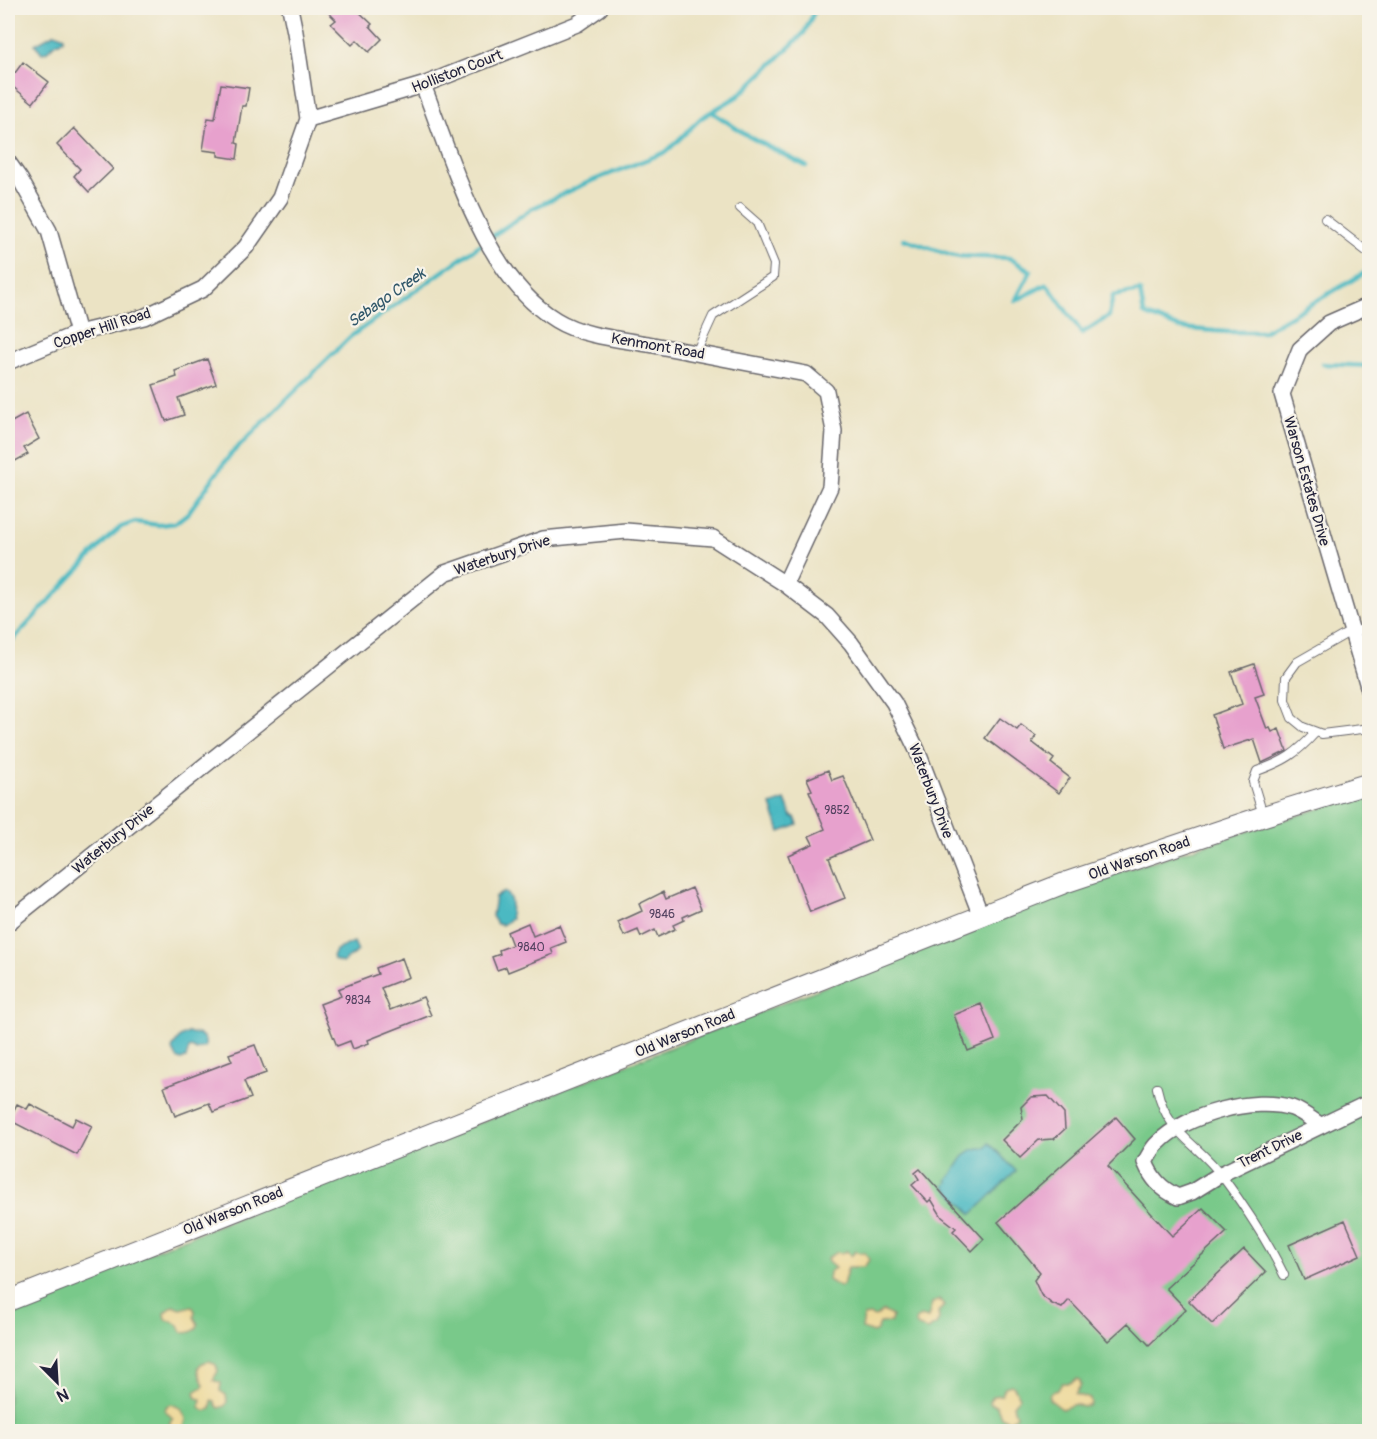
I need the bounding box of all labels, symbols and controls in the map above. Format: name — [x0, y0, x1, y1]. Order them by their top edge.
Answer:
street label: Holliston Court — [409, 45, 506, 98]
water label: Sebago Creek — [344, 263, 430, 332]
street label: Copper Hill Road — [51, 304, 153, 353]
street label: Kenmont Road — [610, 329, 706, 364]
street label: Warson Estates Drive — [1279, 414, 1334, 549]
street label: Waterbury Drive — [452, 531, 553, 580]
street label: Waterbury Drive — [904, 741, 958, 842]
street label: Waterbury Drive — [68, 800, 159, 878]
house number: 9852 — [824, 803, 850, 818]
street label: Old Warson Road — [1086, 832, 1192, 885]
house number: 9846 — [649, 907, 675, 922]
house number: 9840 — [517, 940, 545, 955]
house number: 9834 — [345, 993, 371, 1008]
street label: Old Warson Road — [632, 1005, 738, 1062]
street label: Trent Drive — [1235, 1125, 1306, 1173]
street label: Old Warson Road — [180, 1183, 286, 1240]
north arrow — [27, 1352, 87, 1412]
text: N — [54, 1383, 72, 1406]

